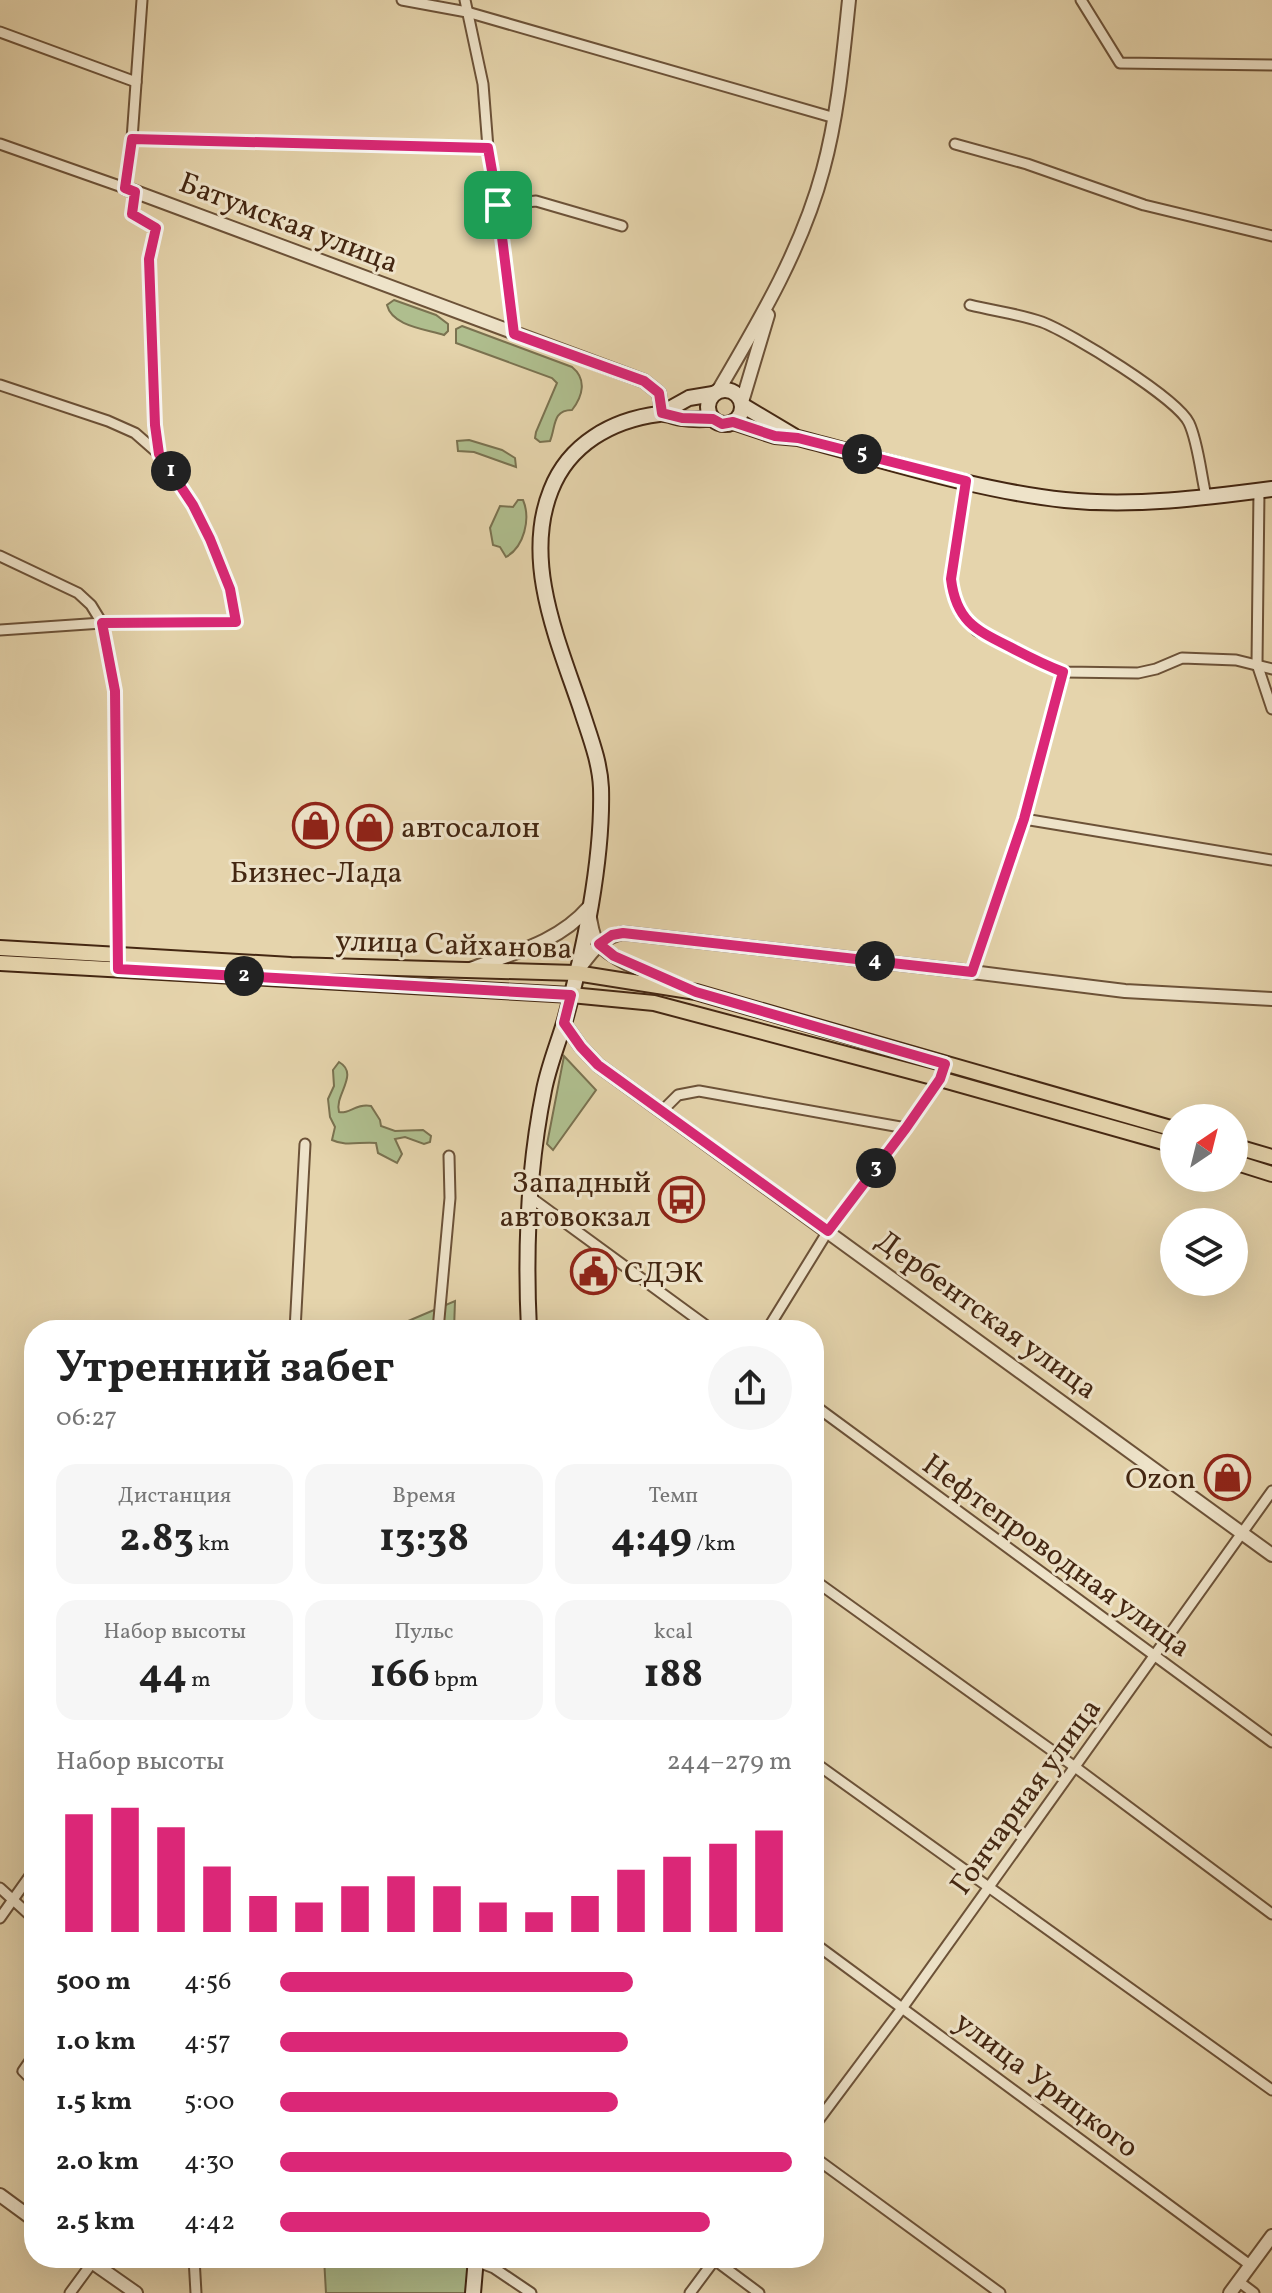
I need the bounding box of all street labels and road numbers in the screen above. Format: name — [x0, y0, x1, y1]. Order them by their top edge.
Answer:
street label: Батумская улица — [173, 163, 404, 285]
street label: улица Сайханова — [335, 921, 573, 971]
street label: Дербентская улица — [866, 1221, 1105, 1410]
street label: Нефтепроводная улица — [913, 1445, 1199, 1669]
street label: Гончарная улица — [941, 1690, 1112, 1904]
street label: улица Урицкого — [945, 2002, 1147, 2169]

